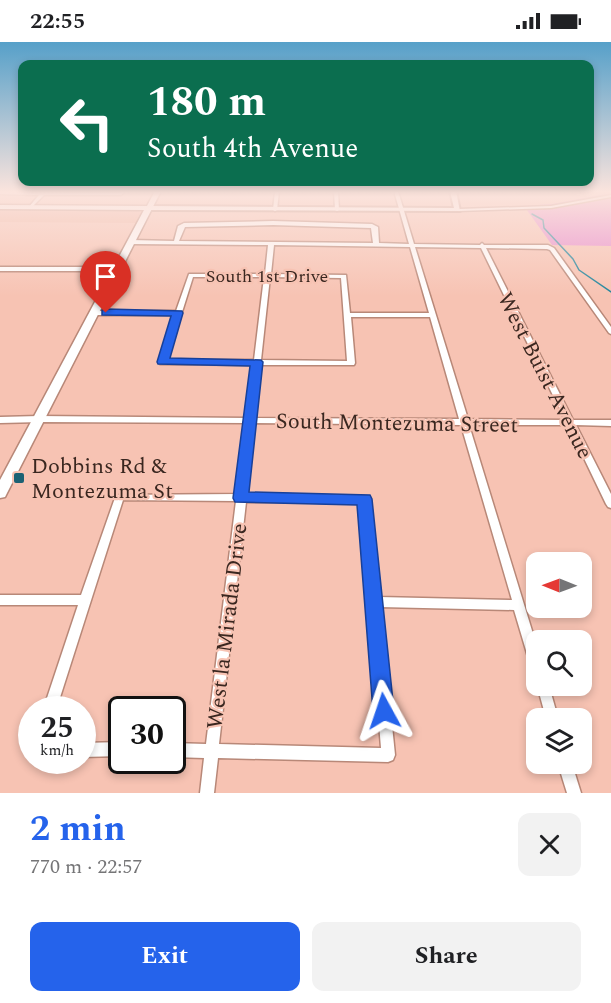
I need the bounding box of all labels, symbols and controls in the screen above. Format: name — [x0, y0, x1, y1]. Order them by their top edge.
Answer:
text: 22:55 — [30, 5, 85, 38]
text: 180 m — [147, 71, 266, 134]
icon: left — [48, 84, 126, 162]
text: South 4th Avenue — [147, 128, 358, 170]
pin — [80, 251, 131, 313]
icon: arrive — [89, 260, 122, 293]
street label: South 1st Drive — [206, 263, 328, 290]
street label: West Buist Avenue — [488, 287, 601, 465]
street label: South Montezuma Street — [276, 405, 519, 442]
place label: Dobbins Rd & Montezuma St — [31, 450, 173, 508]
marker: Dobbins Rd & Montezuma St — [12, 471, 26, 485]
street label: West la Mirada Drive — [198, 521, 256, 731]
north arrow — [526, 552, 592, 618]
map controls — [526, 552, 592, 774]
button: search — [526, 630, 592, 696]
position arrow — [352, 679, 416, 743]
speed limit sign: 30 — [108, 696, 186, 774]
text: 25 — [40, 705, 74, 751]
button: layers — [526, 708, 592, 774]
text: km/h — [40, 739, 74, 762]
text: 2 min — [30, 802, 126, 857]
button: close — [518, 813, 581, 876]
text: 770 m · 22:57 — [30, 852, 142, 882]
button: Exit — [30, 922, 300, 991]
button: Share — [312, 922, 581, 991]

